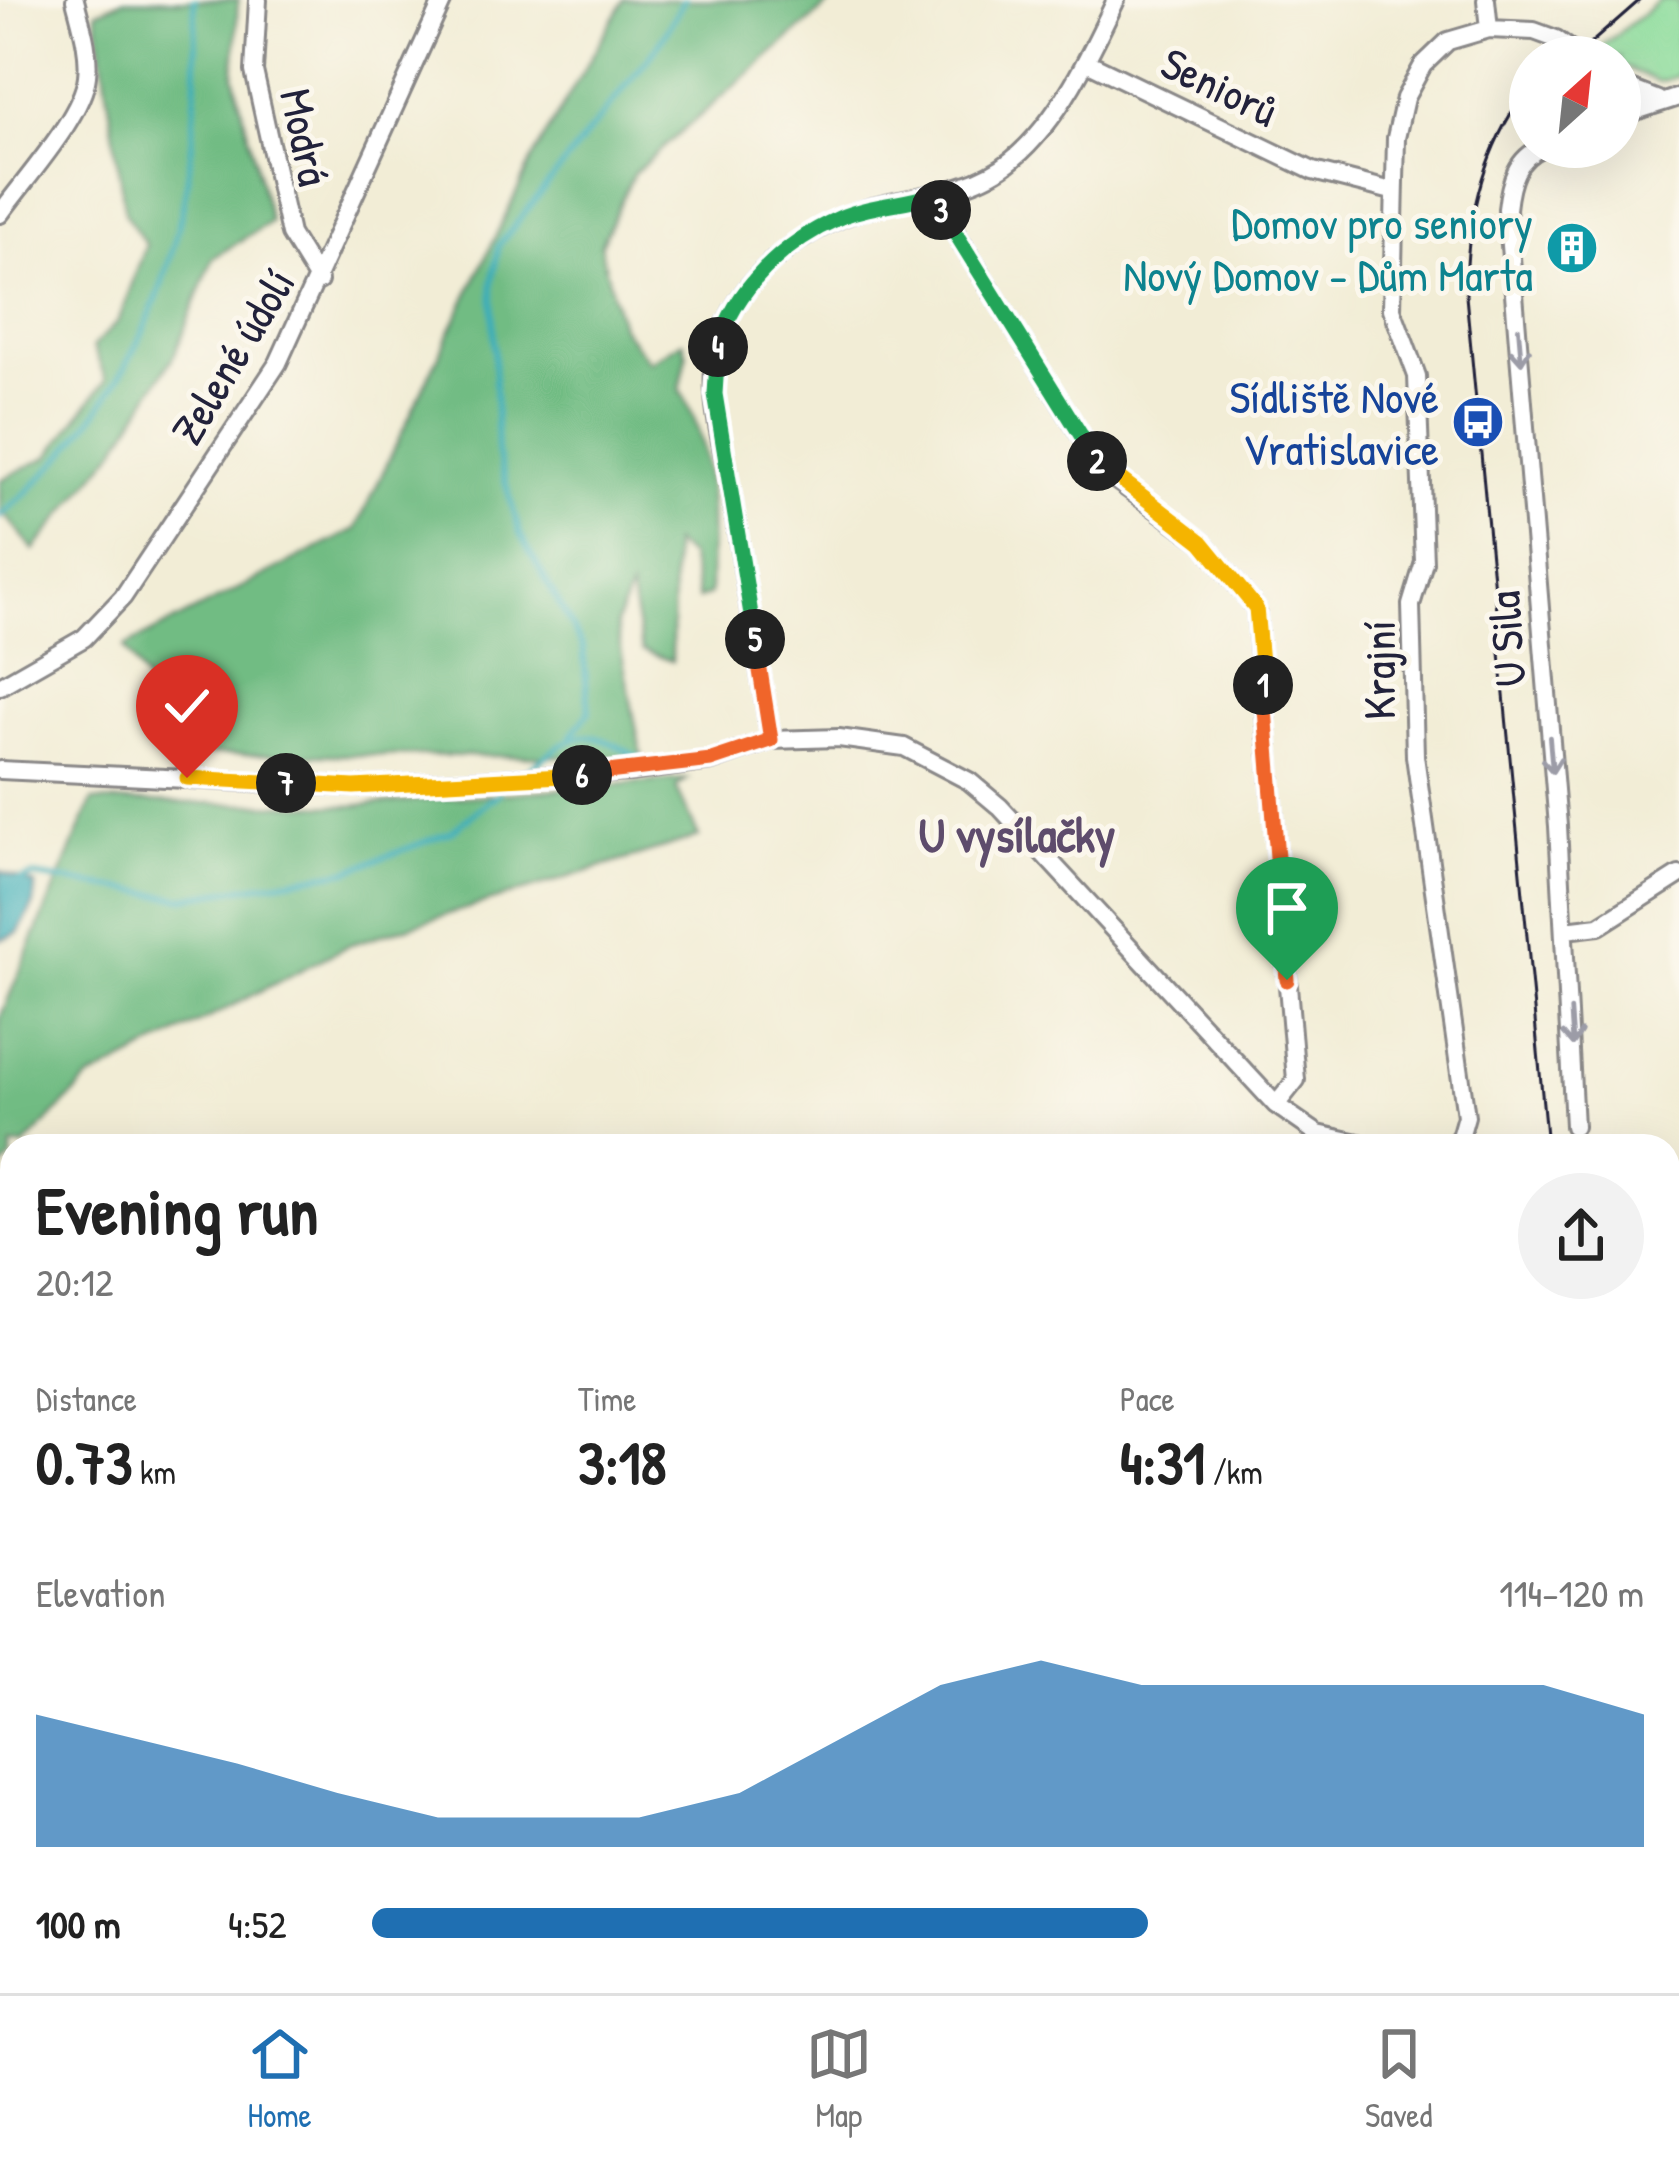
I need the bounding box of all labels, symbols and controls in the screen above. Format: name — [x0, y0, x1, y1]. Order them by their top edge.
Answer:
street label: Seniorů — [1152, 32, 1288, 140]
north arrow — [1509, 36, 1641, 168]
map controls — [1509, 36, 1641, 168]
street label: Modrá — [266, 83, 346, 191]
pin: 3 — [911, 180, 971, 240]
text: 3 — [934, 188, 948, 232]
place label: Domov pro seniory Nový Domov - Dům Marta — [1123, 192, 1533, 305]
building icon: Domov pro seniory Nový Domov - Dům Marta — [1544, 220, 1600, 276]
street label: Zelené údolí — [156, 257, 308, 455]
pin: 4 — [688, 317, 748, 377]
text: 4 — [712, 325, 724, 369]
one-way arrow — [1509, 326, 1532, 365]
place label: Sídliště Nové Vratislavice — [1230, 366, 1439, 479]
bus stop icon: Sídliště Nové Vratislavice — [1450, 394, 1506, 450]
pin: 2 — [1067, 431, 1127, 491]
text: 2 — [1089, 439, 1105, 483]
street label: U Sila — [1472, 589, 1540, 689]
pin: 5 — [725, 609, 785, 669]
text: 5 — [748, 617, 762, 661]
street label: Krajní — [1348, 620, 1409, 720]
pin — [136, 655, 238, 778]
pin: 1 — [1233, 655, 1293, 715]
text: 1 — [1257, 663, 1269, 707]
icon: check — [154, 673, 220, 739]
one-way arrow — [1540, 735, 1563, 774]
pin: 6 — [552, 745, 612, 805]
pin: 7 — [256, 753, 316, 813]
text: 6 — [575, 753, 589, 797]
text: 7 — [278, 761, 294, 805]
district label: U vysílačky — [919, 802, 1115, 868]
pin — [1236, 857, 1338, 980]
icon: arrive — [1254, 875, 1320, 941]
one-way arrow — [1560, 1008, 1583, 1047]
text: Evening run — [36, 1165, 318, 1255]
button: share — [1518, 1173, 1644, 1299]
text: 20:12 — [36, 1255, 113, 1308]
text: Distance — [36, 1377, 137, 1421]
text: Time — [578, 1377, 636, 1421]
text: Pace — [1120, 1377, 1175, 1421]
text: 0.73 — [36, 1421, 132, 1503]
text: 3:18 — [578, 1421, 667, 1503]
text: 4:31 — [1120, 1421, 1205, 1503]
text: km — [132, 1450, 176, 1494]
text: /km — [1205, 1450, 1263, 1494]
text: Elevation — [36, 1566, 166, 1619]
text: 114–120 m — [1499, 1566, 1644, 1619]
text: 100 m — [36, 1897, 121, 1950]
text: 4:52 — [228, 1897, 286, 1950]
tab: Home — [247, 2021, 313, 2137]
tab: Map — [806, 2021, 872, 2137]
tab: Saved — [1365, 2021, 1432, 2137]

